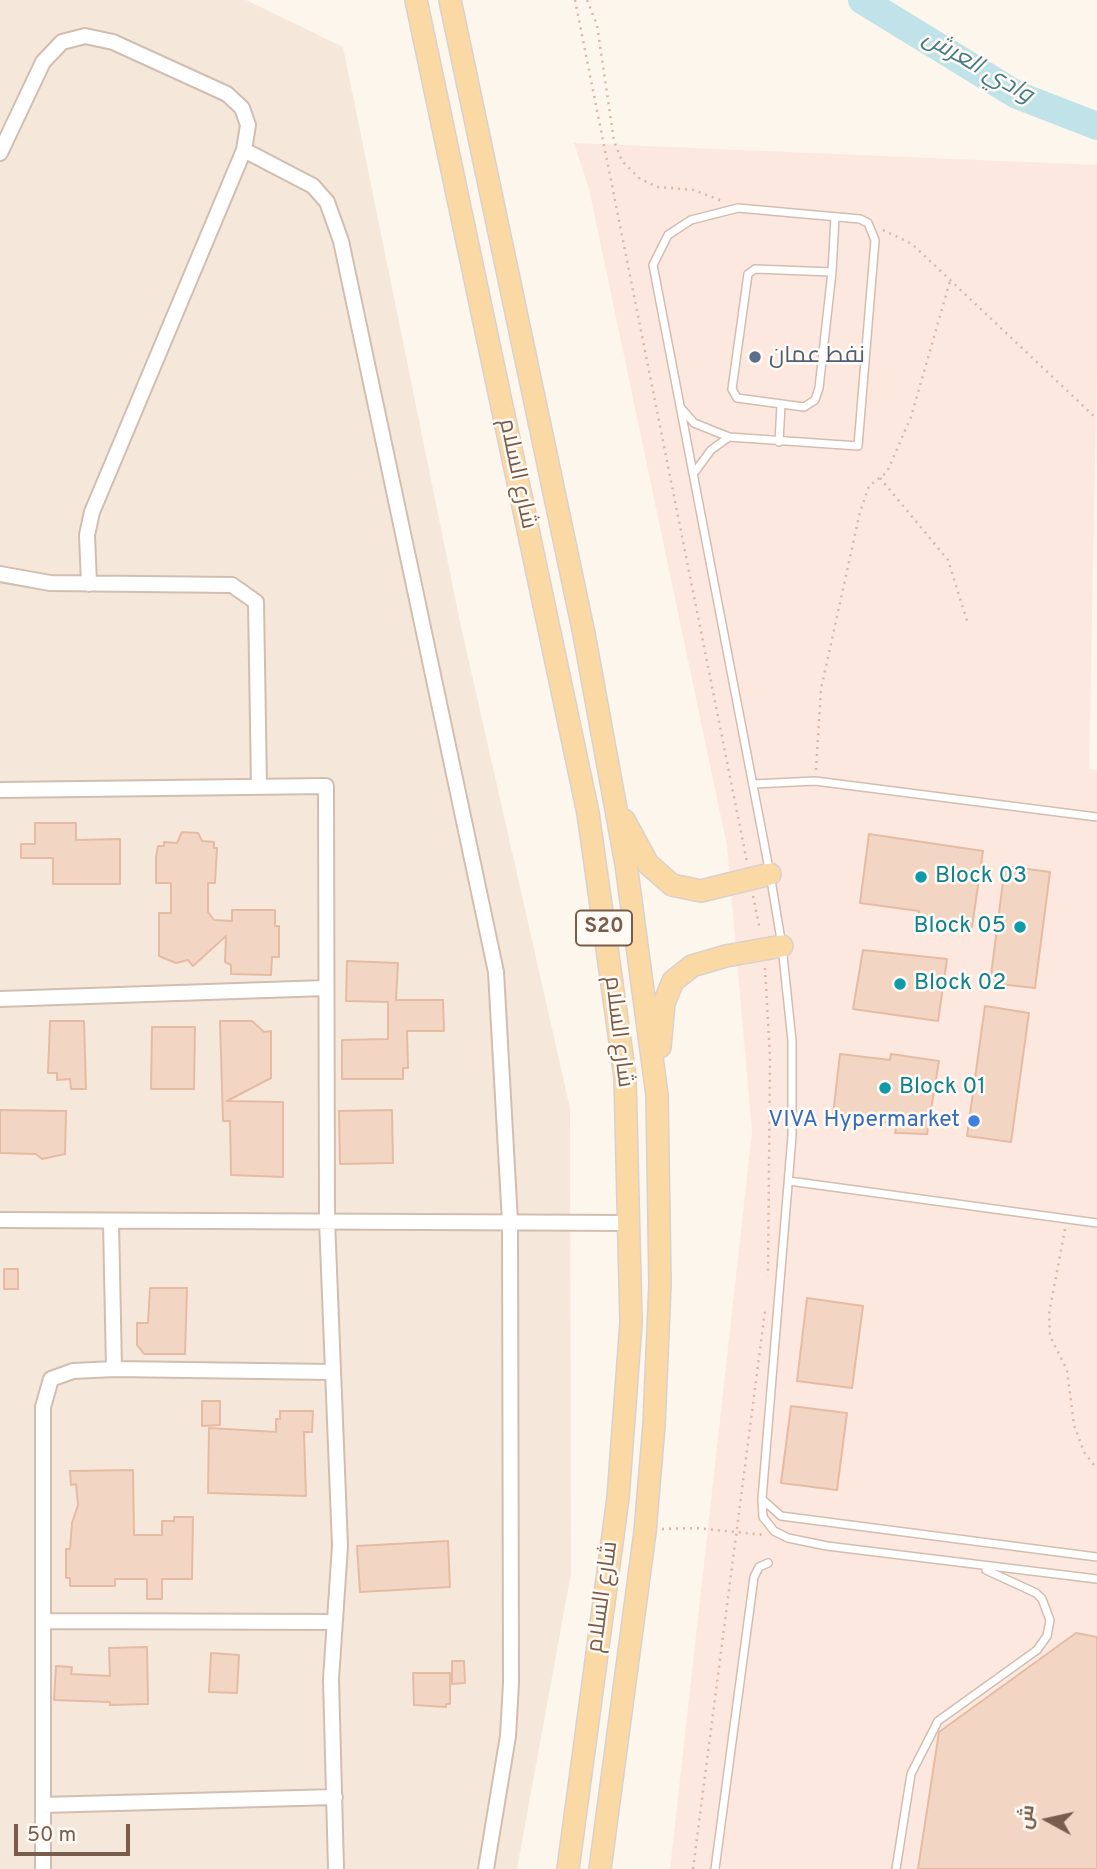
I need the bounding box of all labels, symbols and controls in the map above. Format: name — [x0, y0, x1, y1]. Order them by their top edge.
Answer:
water label: وادي العرش — [917, 25, 1037, 111]
place label: نفط عمان — [769, 343, 865, 371]
marker: نفط عمان — [747, 349, 763, 365]
street label: شارع السلام — [491, 416, 541, 532]
place label: Block 03 — [935, 863, 1027, 891]
marker: Block 03 — [913, 869, 929, 885]
road number: S20 — [576, 911, 632, 946]
place label: Block 05 — [914, 913, 1006, 941]
marker: Block 05 — [1012, 919, 1028, 935]
place label: Block 02 — [914, 970, 1006, 998]
street label: شارع السلام — [596, 975, 638, 1089]
marker: Block 02 — [892, 976, 908, 992]
place label: Block 01 — [899, 1074, 986, 1102]
marker: Block 01 — [877, 1080, 893, 1096]
place label: VIVA Hypermarket — [768, 1107, 960, 1135]
marker: VIVA Hypermarket — [966, 1113, 982, 1129]
street label: شارع السلام — [583, 1540, 625, 1654]
north arrow — [1013, 1785, 1083, 1855]
text: ش — [1014, 1803, 1041, 1831]
scale bar — [18, 1810, 133, 1854]
text: 50 m — [27, 1822, 76, 1849]

